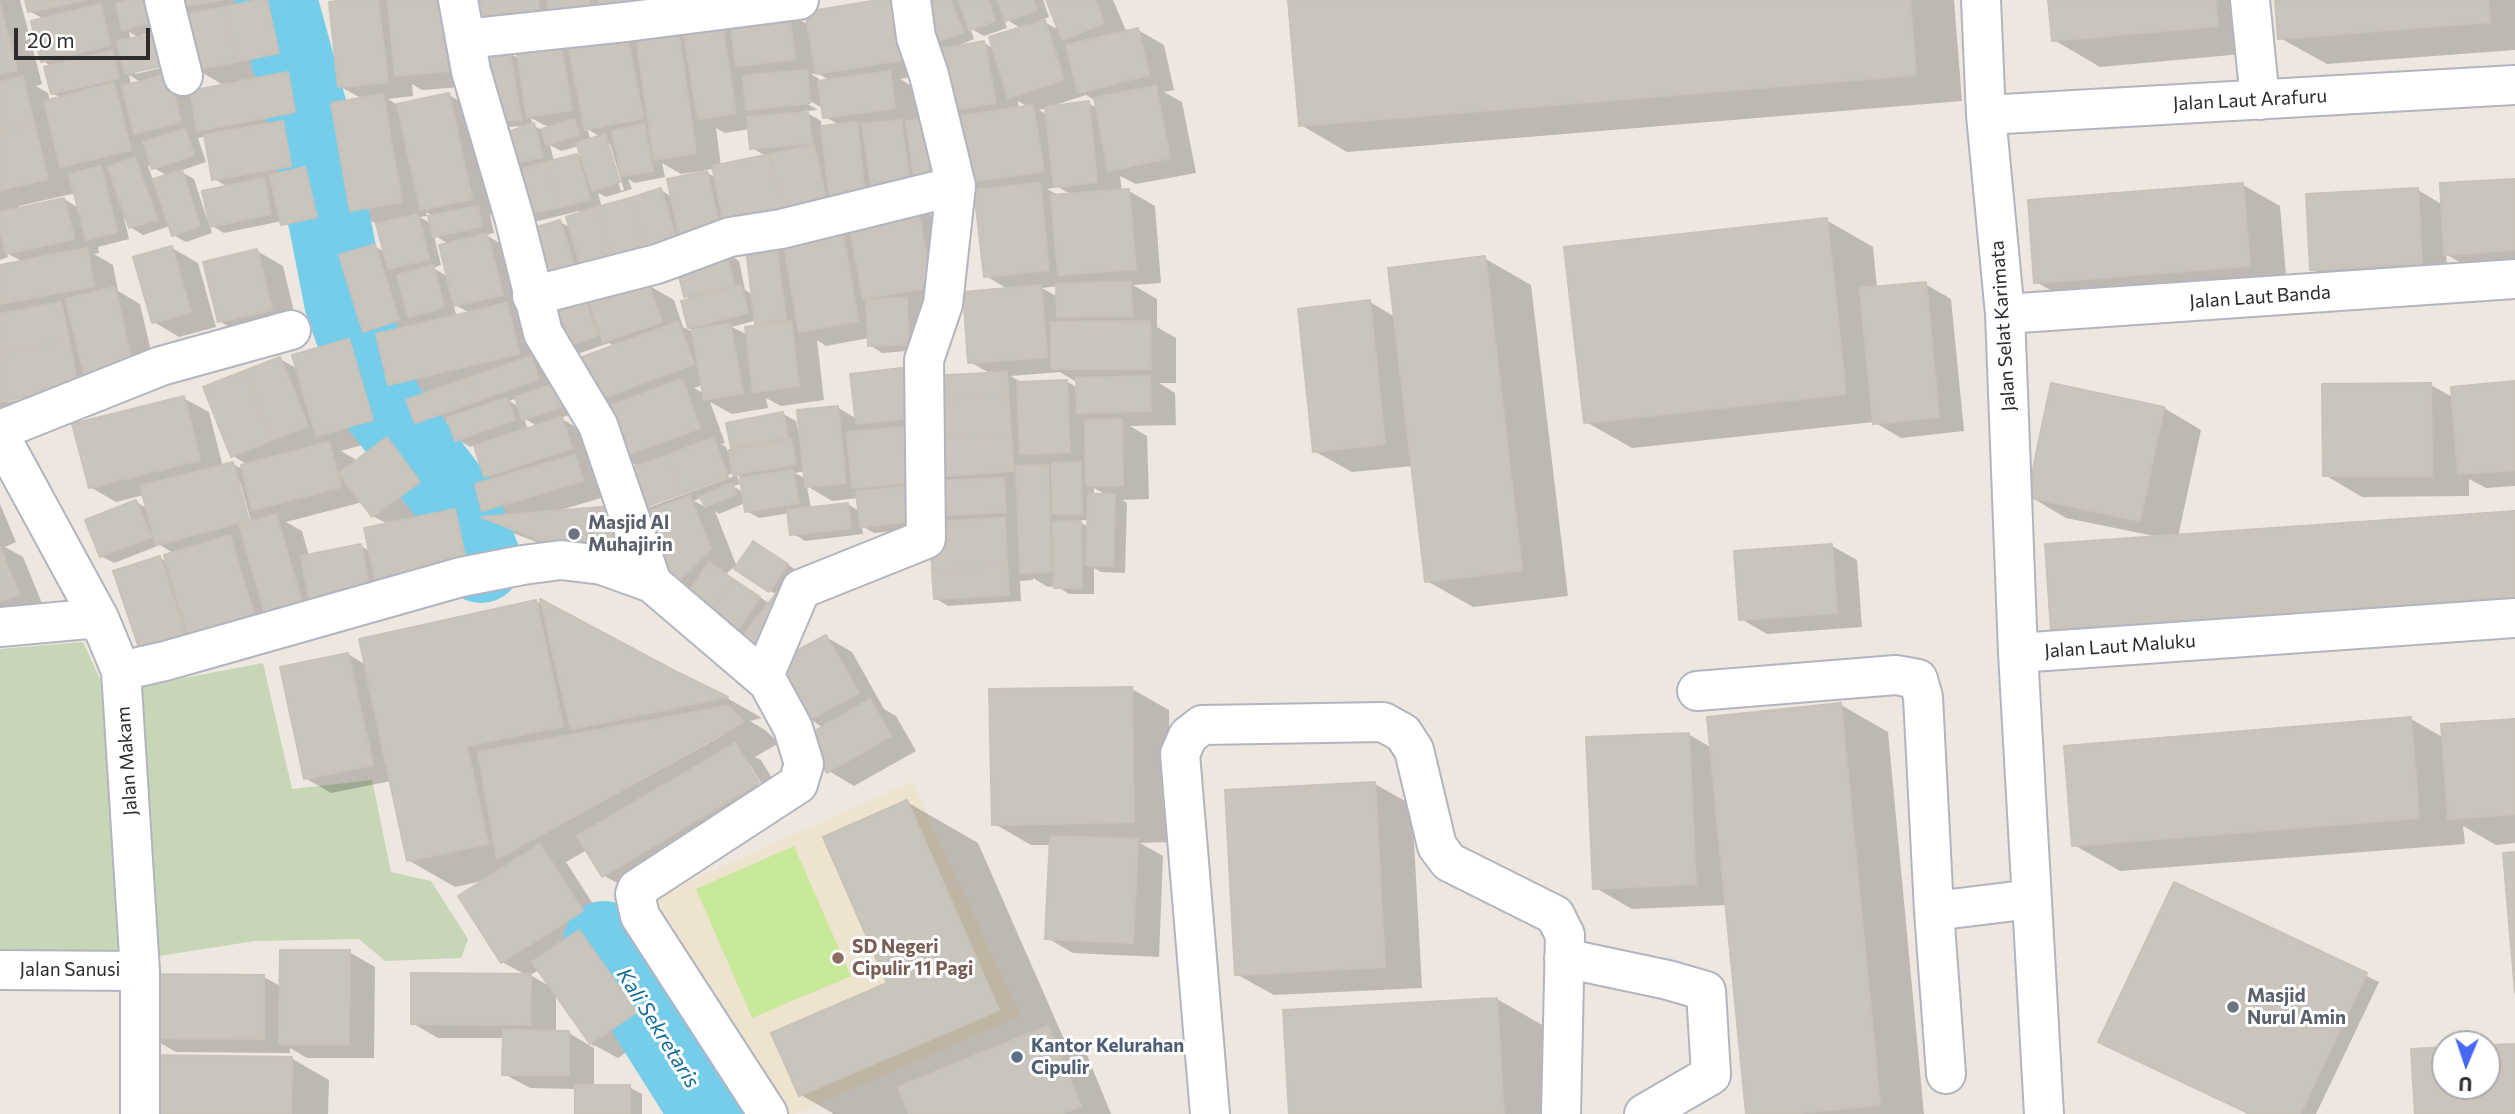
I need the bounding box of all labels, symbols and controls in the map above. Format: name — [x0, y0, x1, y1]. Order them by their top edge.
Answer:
scale bar — [18, 14, 154, 58]
text: 20 m — [27, 27, 75, 52]
street label: Jalan Laut Arafuru — [2172, 85, 2328, 115]
street label: Jalan Selat Karimata — [1986, 240, 2020, 412]
street label: Jalan Laut Banda — [2189, 281, 2331, 313]
place label: Masjid Al Muhajirin — [588, 512, 673, 556]
marker: Masjid Al Muhajirin — [566, 526, 582, 542]
street label: Jalan Laut Maluku — [2043, 629, 2197, 663]
street label: Jalan Makam — [112, 706, 142, 816]
place label: SD Negeri Cipulir 11 Pagi — [852, 936, 973, 980]
marker: SD Negeri Cipulir 11 Pagi — [830, 950, 846, 966]
street label: Jalan Sanusi — [20, 959, 120, 981]
water label: Kali Sekretaris — [611, 963, 705, 1093]
place label: Masjid Nurul Amin — [2247, 985, 2346, 1029]
marker: Masjid Nurul Amin — [2225, 999, 2241, 1015]
north arrow — [2431, 1030, 2501, 1100]
place label: Kantor Kelurahan Cipulir — [1031, 1035, 1184, 1079]
marker: Kantor Kelurahan Cipulir — [1009, 1049, 1025, 1065]
text: U — [2458, 1073, 2473, 1096]

